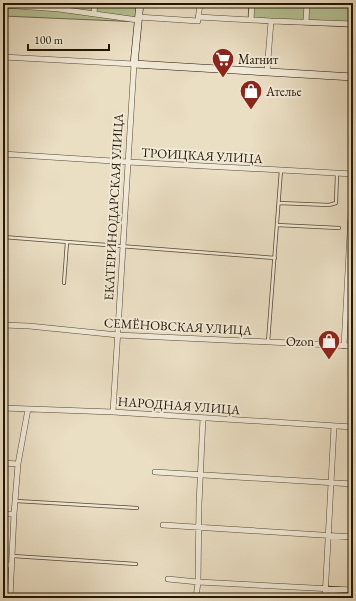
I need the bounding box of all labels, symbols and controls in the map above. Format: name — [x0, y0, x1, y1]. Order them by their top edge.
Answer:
scale bar — [28, 26, 109, 52]
text: 100 m — [34, 32, 64, 48]
supermarket icon: Магнит — [210, 46, 236, 79]
place label: Магнит — [238, 51, 279, 68]
shop icon: Ателье — [238, 78, 264, 111]
place label: Ателье — [265, 83, 302, 100]
street label: ЕКАТЕРИНОДАРСКАЯ УЛИЦА — [100, 112, 127, 301]
street label: ТРОИЦКАЯ УЛИЦА — [141, 144, 264, 167]
street label: СЕМЁНОВСКАЯ УЛИЦА — [104, 314, 253, 339]
shop icon: Ozon — [316, 328, 342, 361]
place label: Ozon — [286, 333, 314, 350]
street label: НАРОДНАЯ УЛИЦА — [117, 393, 242, 418]

